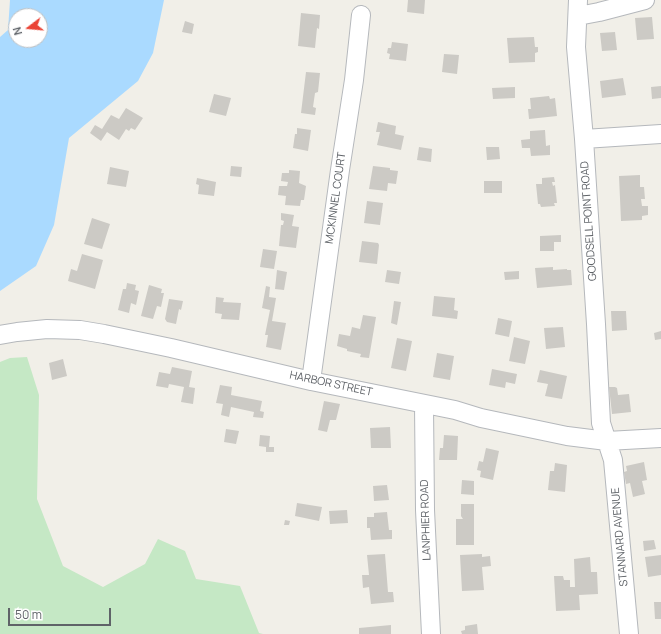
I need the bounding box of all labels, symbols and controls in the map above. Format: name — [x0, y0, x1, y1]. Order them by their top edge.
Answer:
north arrow — [8, 8, 48, 48]
text: N — [9, 25, 25, 37]
street label: MCKINNEL COURT — [323, 151, 349, 245]
street label: GOODSELL POINT ROAD — [578, 161, 600, 281]
street label: HARBOR STREET — [288, 369, 374, 399]
street label: LANPHIER ROAD — [418, 479, 434, 561]
street label: STANNARD AVENUE — [609, 487, 631, 587]
scale bar — [10, 600, 113, 626]
text: 50 m — [15, 606, 42, 623]

